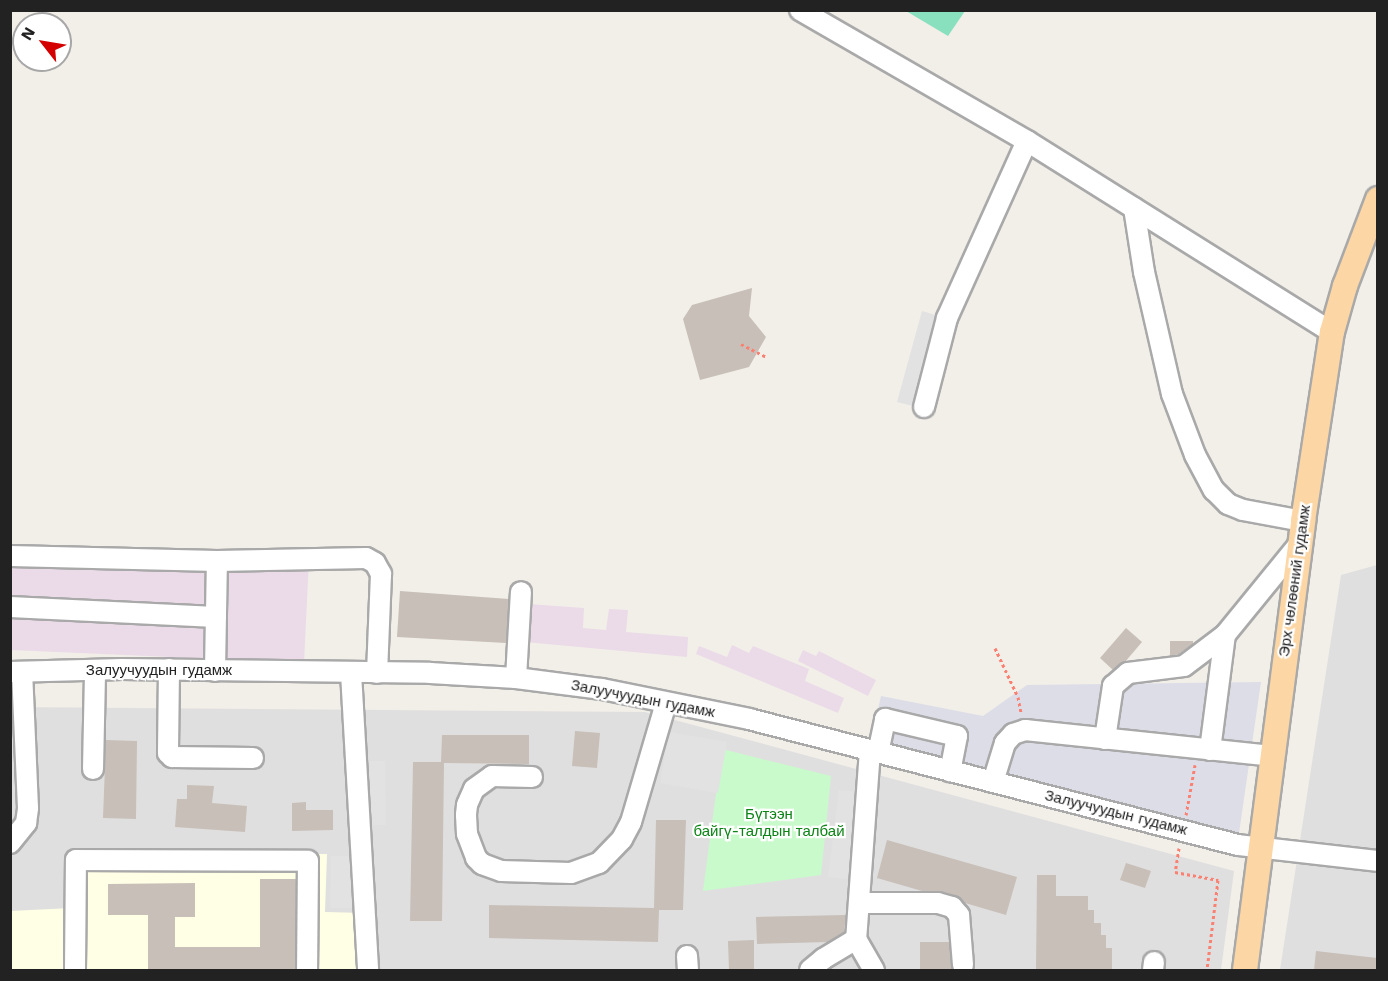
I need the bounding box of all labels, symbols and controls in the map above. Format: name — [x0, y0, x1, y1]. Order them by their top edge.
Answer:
north arrow — [12, 12, 72, 72]
text: N — [17, 24, 39, 43]
street label: Эрх чөлөөний гудамж — [1275, 504, 1315, 658]
street label: Залуучуудын гудамж — [86, 662, 232, 680]
street label: Залуучуудын гудамж — [569, 676, 717, 722]
street label: Залуучуудын гудамж — [1043, 787, 1189, 839]
park label: Бүтээн байгү-талдын талбай — [693, 805, 845, 840]

